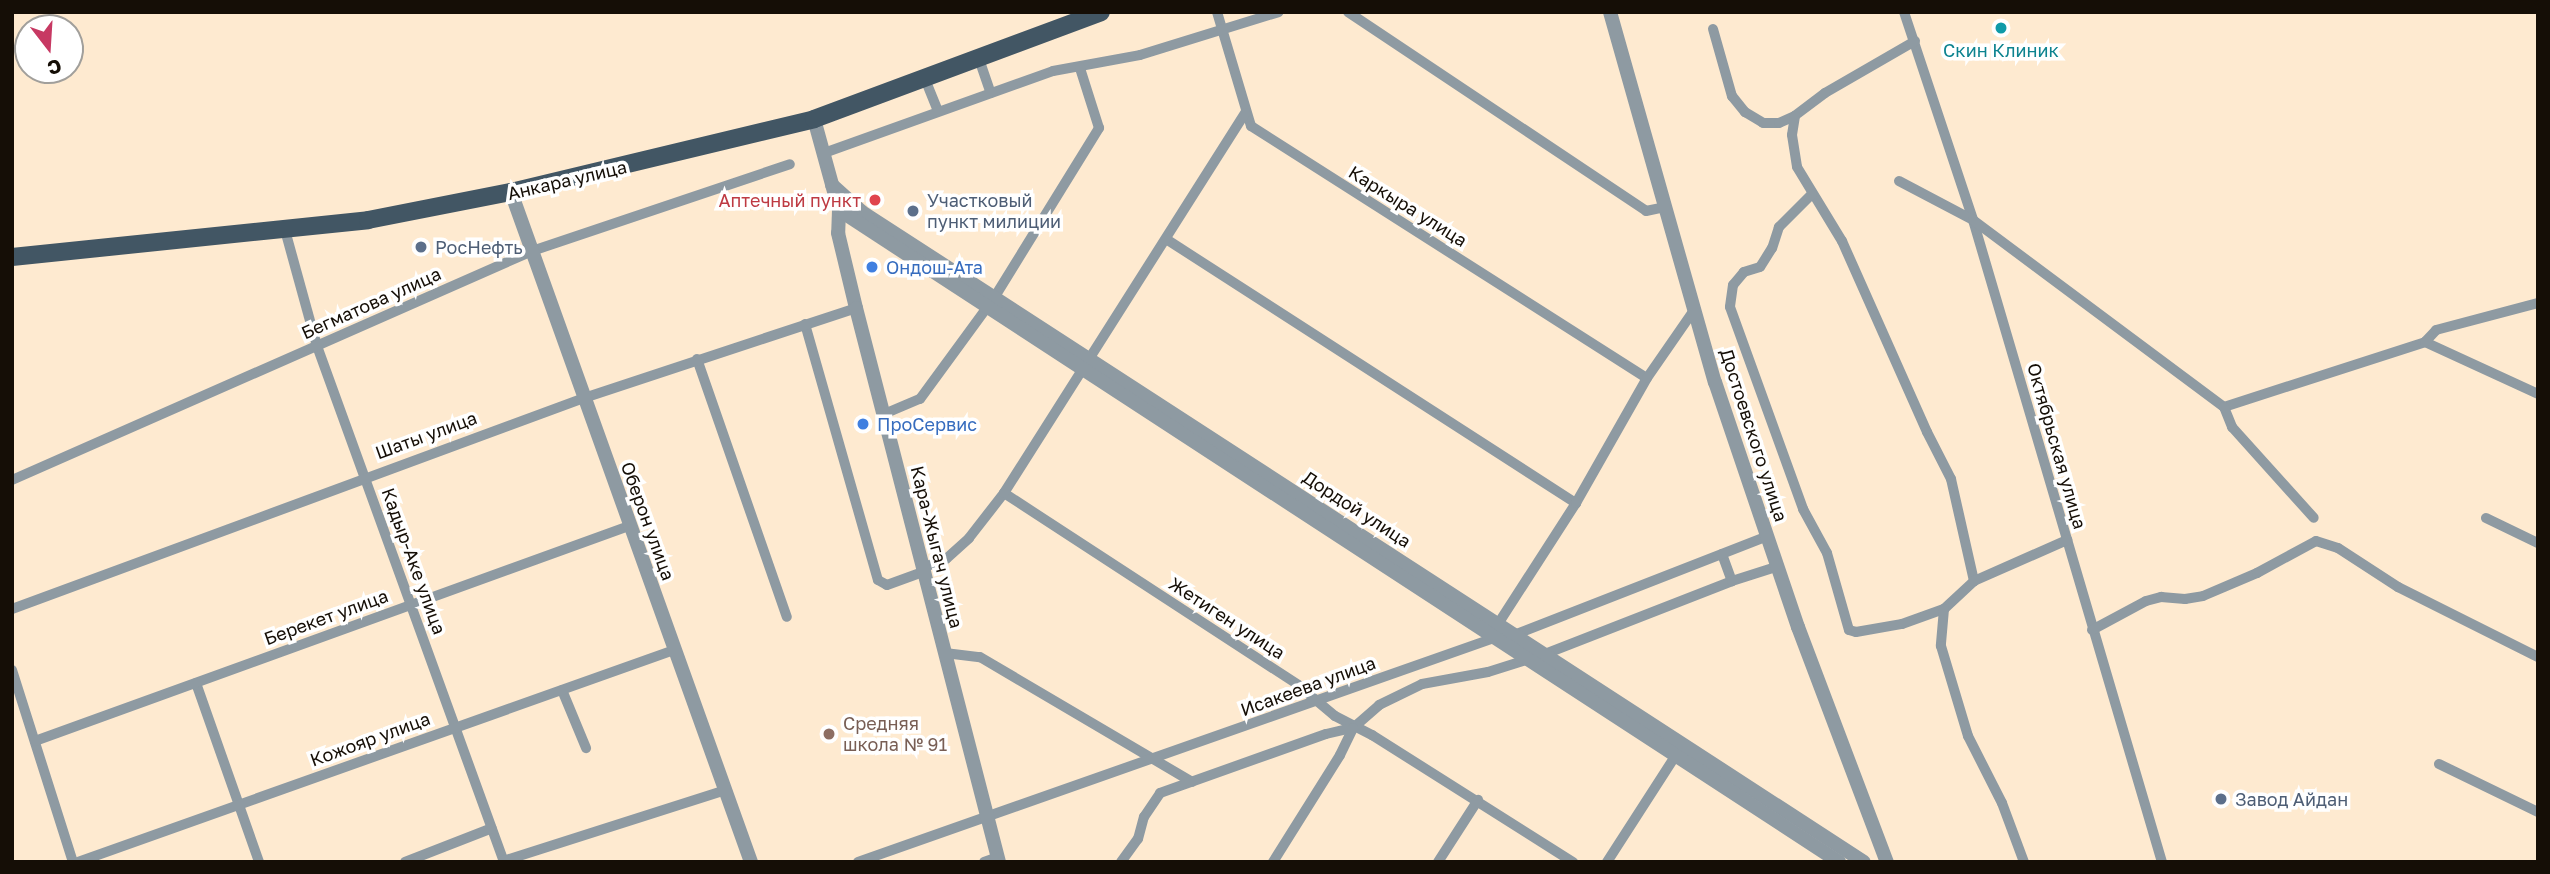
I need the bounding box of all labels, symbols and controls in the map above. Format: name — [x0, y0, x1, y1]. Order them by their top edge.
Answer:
north arrow — [14, 14, 84, 84]
marker: Скин Клиник — [1993, 20, 2009, 36]
place label: Скин Клиник — [1943, 39, 2059, 61]
text: С — [45, 55, 65, 81]
street label: Анкара улица — [505, 156, 629, 204]
street label: Каркыра улица — [1345, 161, 1471, 251]
place label: Аптечный пункт — [718, 189, 861, 211]
place label: Участковый пункт милиции — [927, 190, 1061, 232]
marker: Аптечный пункт — [867, 192, 883, 208]
marker: Участковый пункт милиции — [905, 203, 921, 219]
place label: РосНефть — [435, 236, 523, 258]
marker: РосНефть — [413, 239, 429, 255]
place label: Ондош-Ата — [886, 256, 983, 278]
marker: Ондош-Ата — [864, 259, 880, 275]
street label: Бегматова улица — [298, 262, 444, 344]
street label: Достоевского улица — [1716, 346, 1792, 524]
street label: Октябрьская улица — [2023, 361, 2091, 531]
street label: Шаты улица — [372, 407, 480, 463]
place label: ПроСервис — [877, 413, 977, 435]
marker: ПроСервис — [855, 416, 871, 432]
street label: Оберон улица — [617, 459, 679, 583]
street label: Кара-Жыгач улица — [906, 464, 968, 630]
street label: Дордой улица — [1299, 466, 1415, 552]
street label: Кадыр-Аке улица — [377, 485, 451, 637]
street label: Жетиген улица — [1165, 573, 1289, 663]
street label: Берекет улица — [261, 585, 391, 649]
street label: Исакеева улица — [1238, 652, 1378, 720]
street label: Кожояр улица — [307, 707, 433, 771]
place label: Средняя школа № 91 — [843, 713, 947, 756]
marker: Средняя школа № 91 — [821, 726, 837, 742]
place label: Завод Айдан — [2235, 788, 2348, 810]
marker: Завод Айдан — [2213, 791, 2229, 807]

